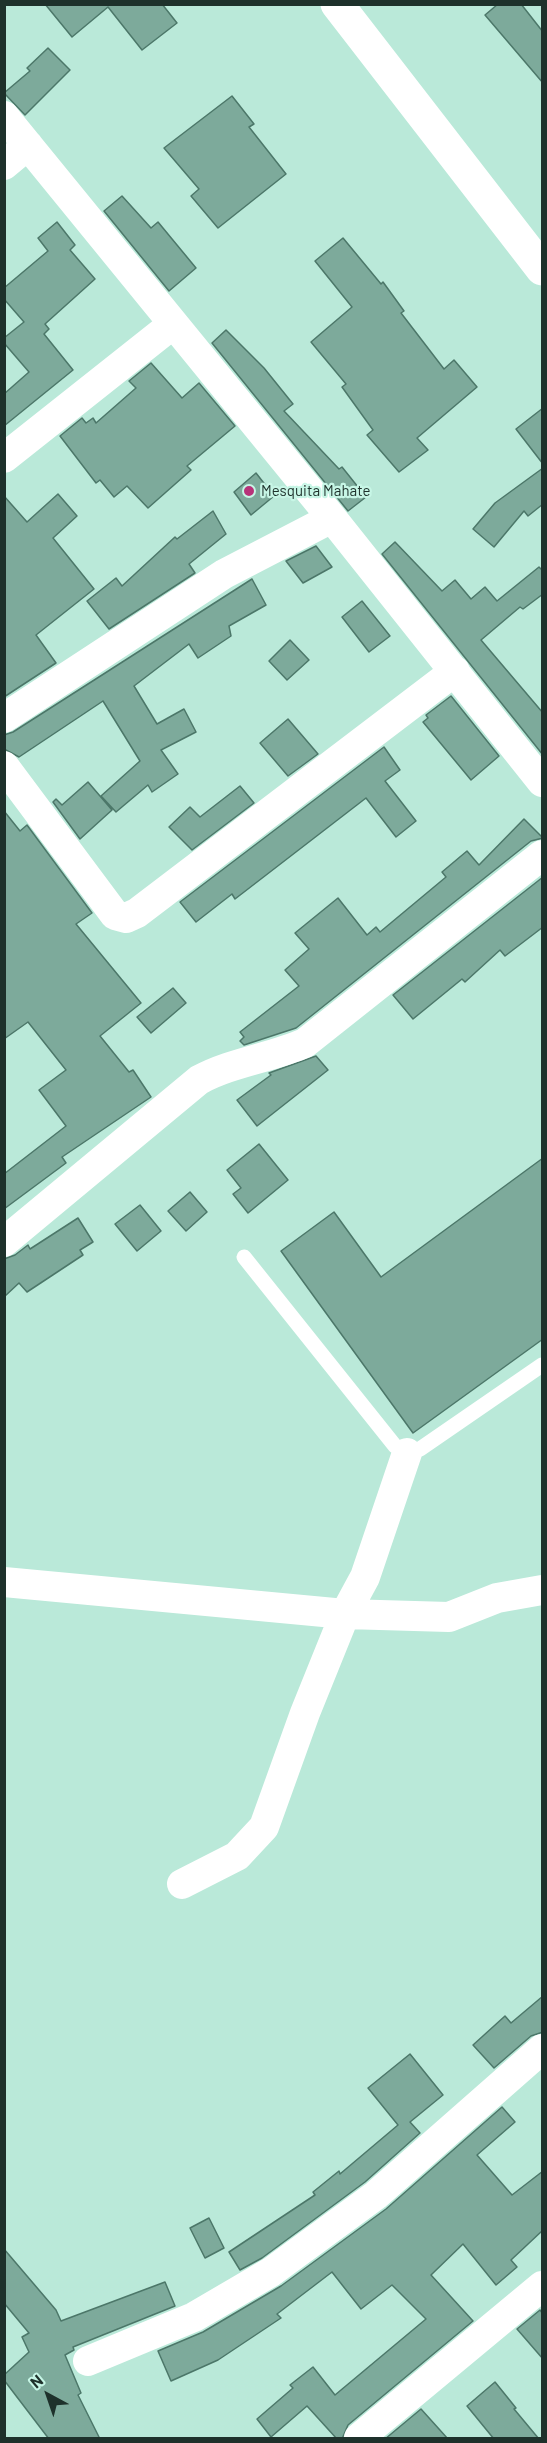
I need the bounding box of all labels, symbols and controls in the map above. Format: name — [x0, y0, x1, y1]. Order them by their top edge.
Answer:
place label: Mesquita Mahate — [261, 482, 370, 500]
marker: Mesquita Mahate — [242, 484, 256, 498]
north arrow — [18, 2365, 78, 2425]
text: N — [26, 2370, 46, 2392]

